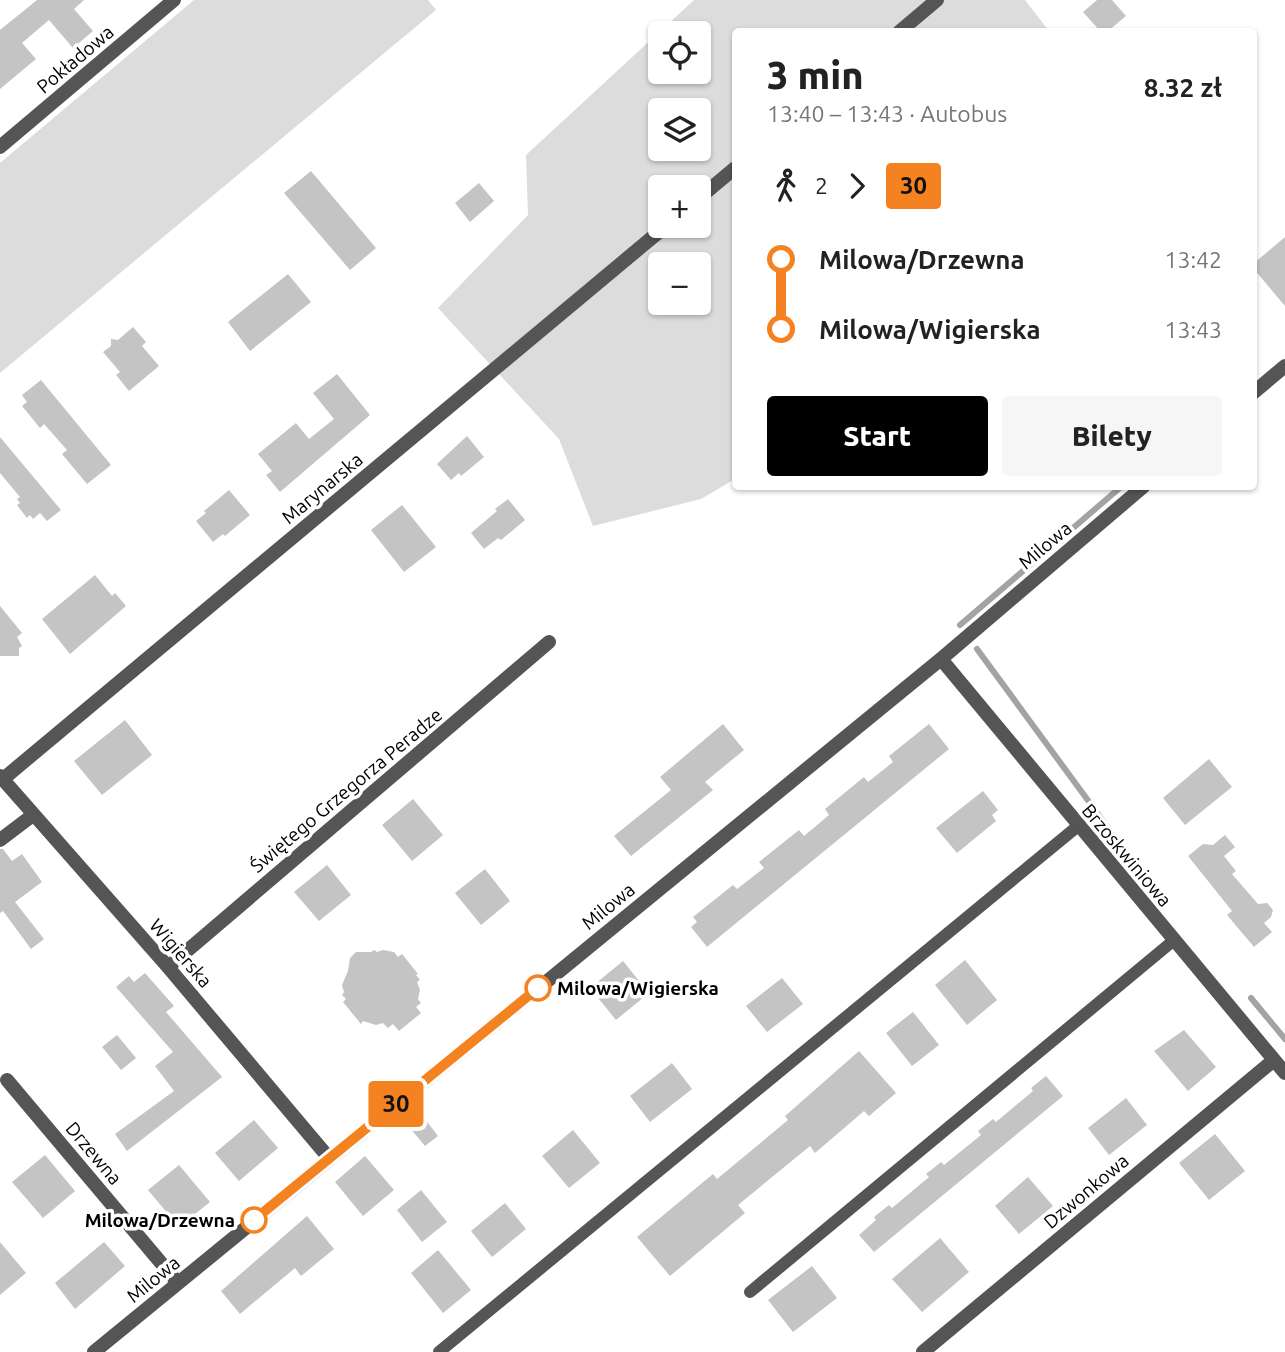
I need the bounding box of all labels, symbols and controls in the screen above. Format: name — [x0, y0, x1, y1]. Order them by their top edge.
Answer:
street label: Pokładowa — [32, 21, 118, 97]
map controls — [648, 21, 711, 315]
button: locate — [648, 21, 711, 84]
text: 3 min — [767, 54, 864, 96]
text: 8.32 zł — [1144, 73, 1222, 102]
button: layers — [648, 98, 711, 161]
text: 13:40 – 13:43 · Autobus — [767, 101, 1007, 126]
icon: walk — [767, 167, 805, 205]
icon: forward — [838, 167, 876, 205]
text: 30 — [900, 172, 927, 199]
text: 2 — [815, 173, 828, 198]
button: + — [648, 175, 711, 238]
text: Milowa/Drzewna — [819, 245, 1025, 274]
text: 13:42 — [1164, 247, 1222, 272]
button: − — [648, 252, 711, 315]
text: Milowa/Wigierska — [819, 315, 1041, 344]
text: 13:43 — [1164, 317, 1222, 342]
button: Start — [767, 396, 988, 476]
button: Bilety — [1002, 396, 1222, 476]
street label: Marynarska — [277, 448, 367, 528]
street label: Milowa — [1014, 517, 1076, 573]
street label: Świętego Grzegorza Peradze — [246, 703, 446, 877]
street label: Brzoskwiniowa — [1078, 799, 1176, 911]
street label: Milowa — [577, 878, 639, 934]
street label: Wigierska — [145, 914, 217, 992]
marker: Milowa/Wigierska — [525, 975, 551, 1001]
place label: Milowa/Wigierska — [557, 977, 719, 999]
line badge: 30 — [364, 1081, 428, 1127]
text: 30 — [382, 1090, 410, 1117]
street label: Drzewna — [61, 1117, 127, 1189]
street label: Dzwonkowa — [1039, 1149, 1133, 1233]
marker: Milowa/Drzewna — [241, 1207, 267, 1233]
place label: Milowa/Drzewna — [85, 1209, 235, 1231]
street label: Milowa — [122, 1251, 184, 1307]

